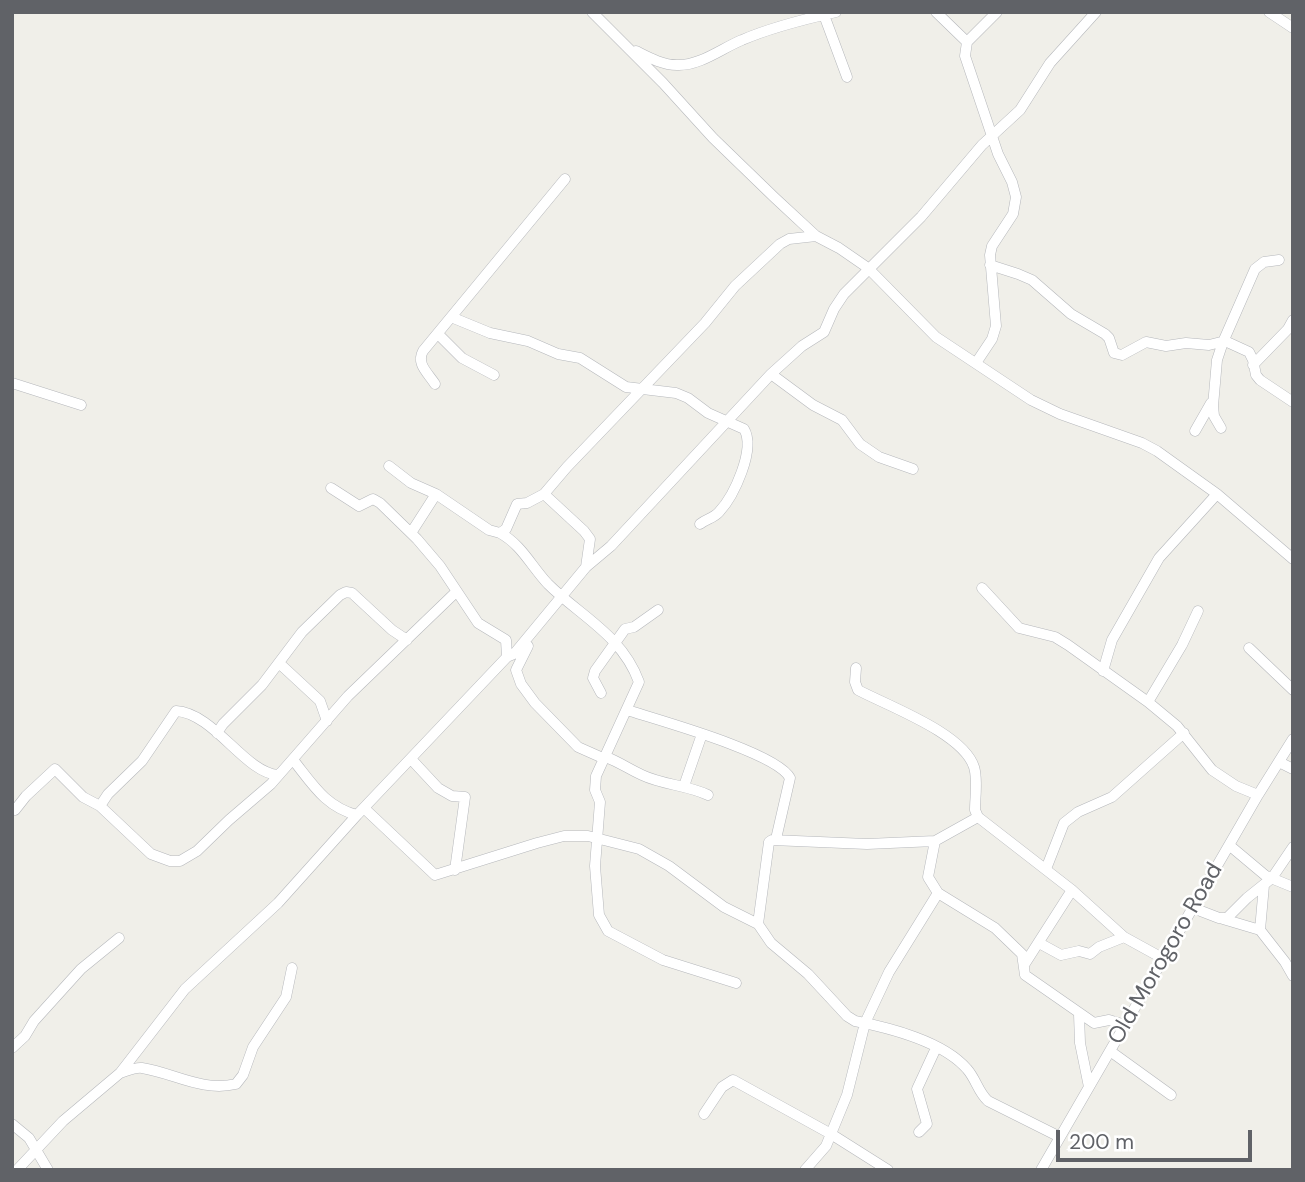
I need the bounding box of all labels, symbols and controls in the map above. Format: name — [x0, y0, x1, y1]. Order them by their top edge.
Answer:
street label: Old Morogoro Road — [1103, 858, 1229, 1050]
scale bar — [1060, 1116, 1256, 1160]
text: 200 m — [1069, 1128, 1134, 1156]

